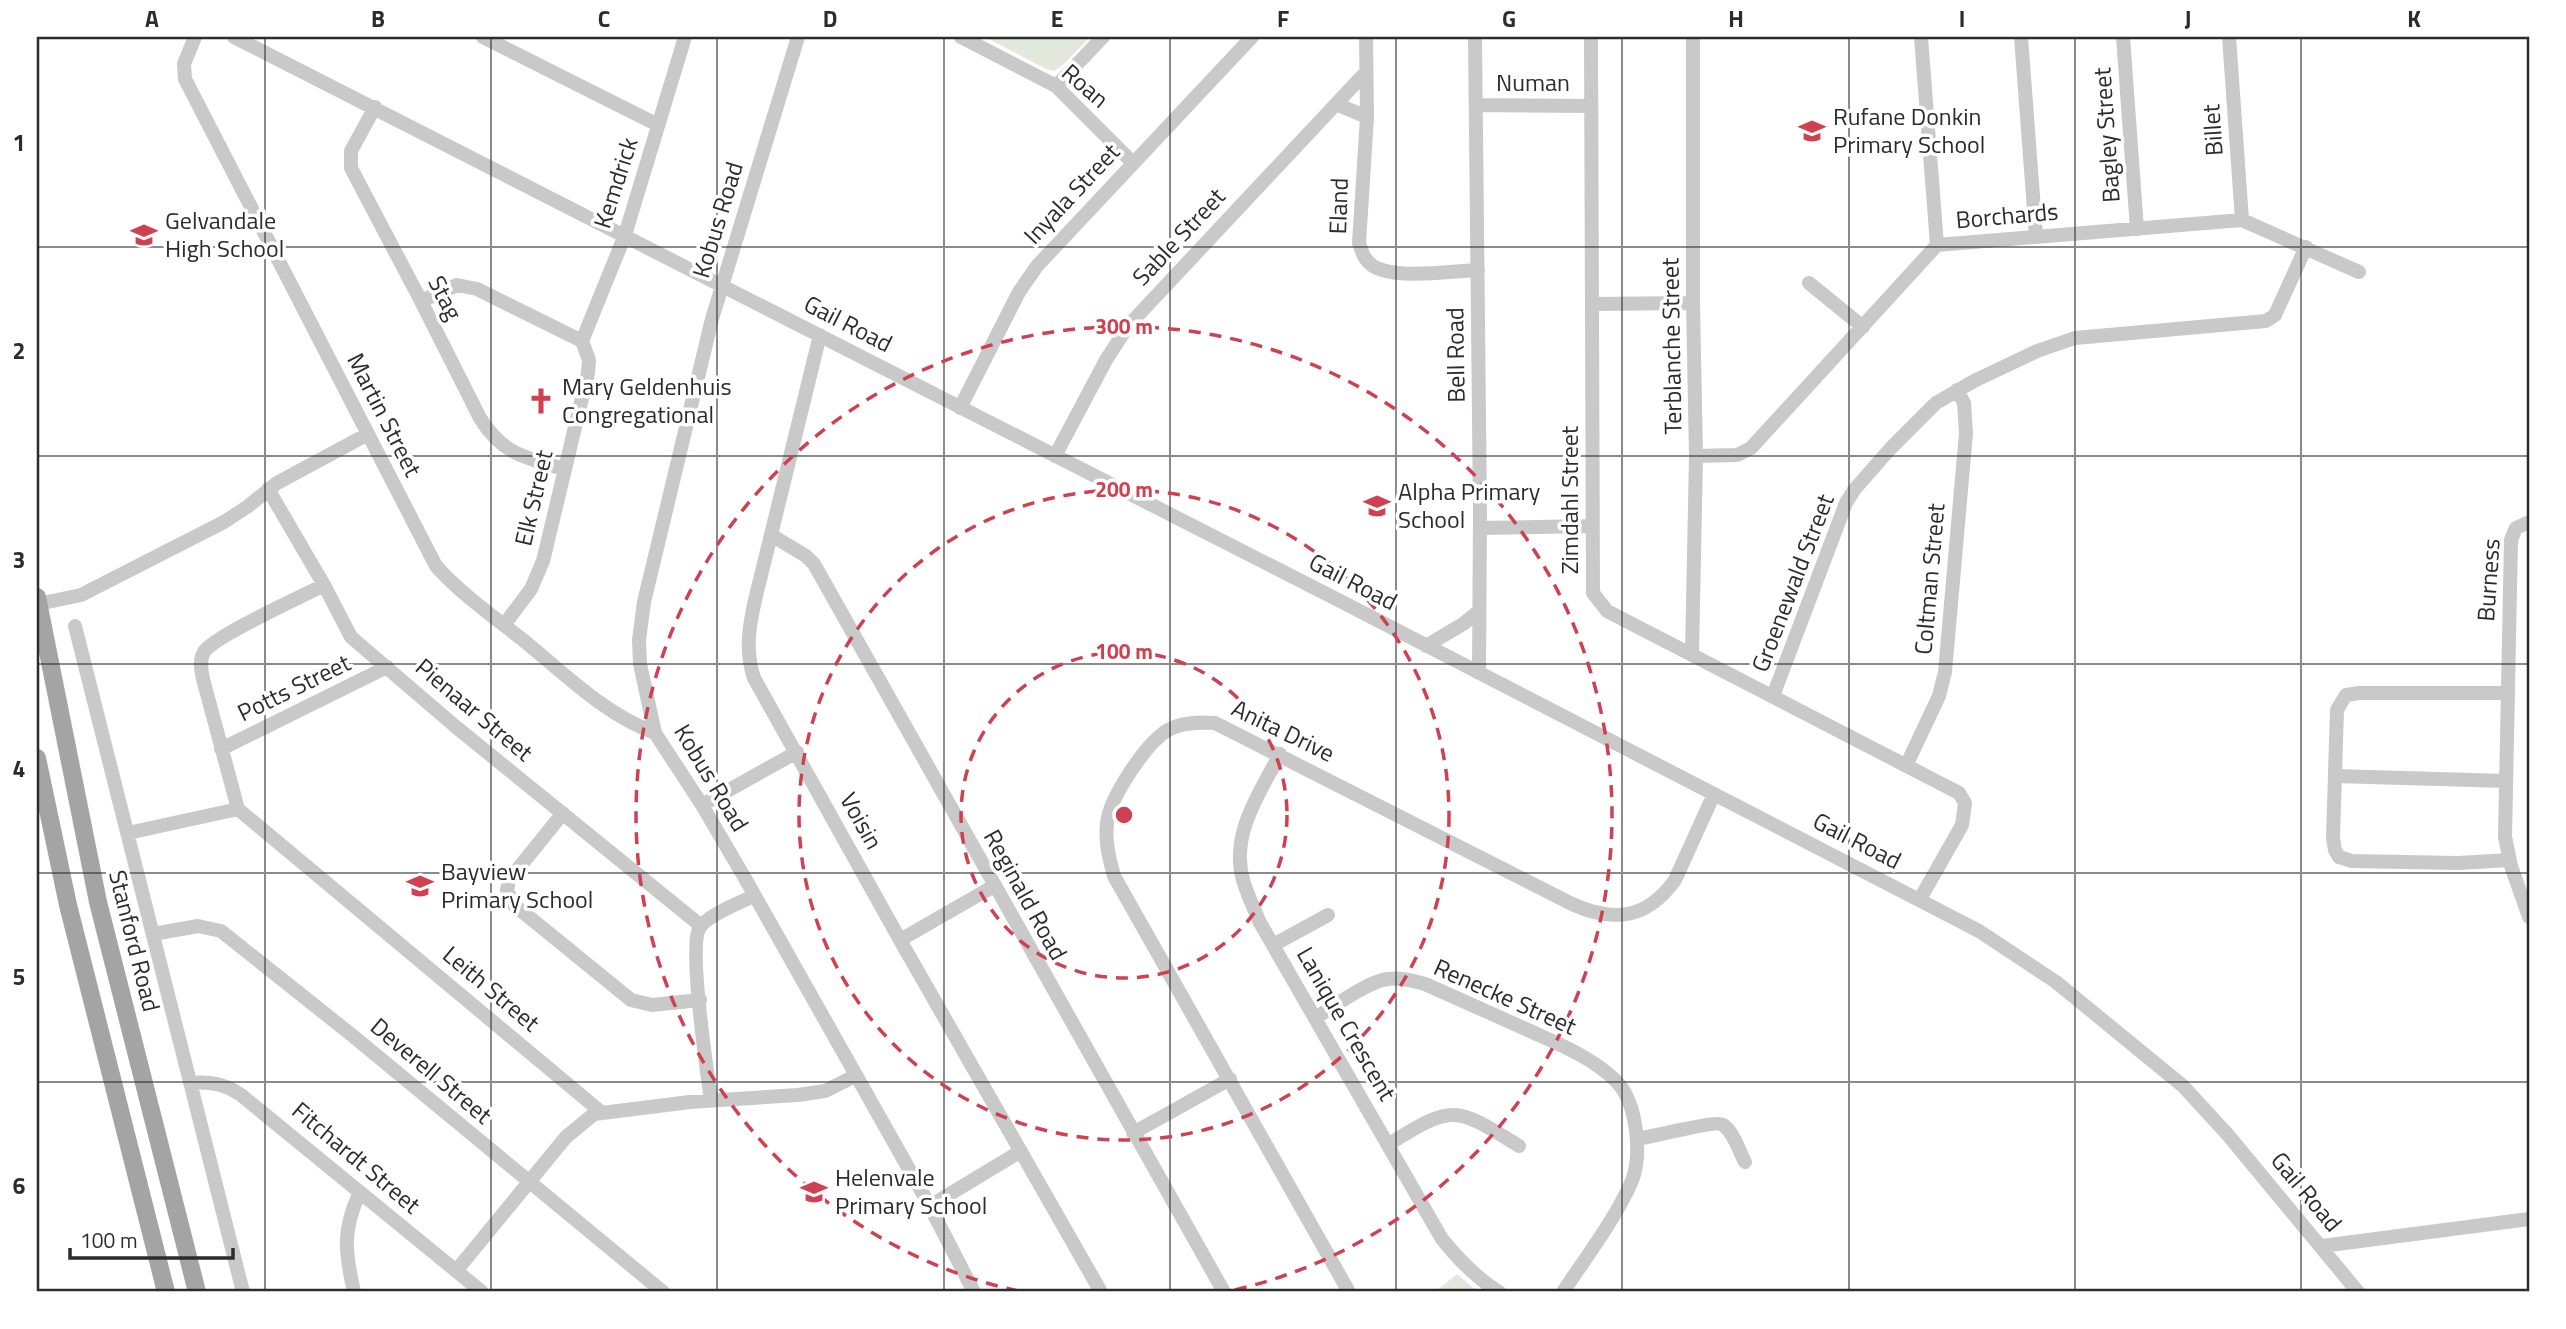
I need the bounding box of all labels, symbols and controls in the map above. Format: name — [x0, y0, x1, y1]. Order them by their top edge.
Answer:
text: A — [145, 1, 159, 36]
text: B — [371, 1, 385, 36]
text: C — [598, 1, 610, 36]
text: D — [823, 1, 837, 36]
text: E — [1051, 1, 1063, 36]
text: F — [1277, 1, 1289, 36]
text: G — [1502, 1, 1516, 36]
text: H — [1728, 1, 1744, 36]
text: I — [1959, 1, 1965, 36]
text: J — [2185, 1, 2191, 36]
text: K — [2407, 1, 2421, 36]
street label: Roan — [1054, 55, 1117, 116]
street label: Numan — [1496, 64, 1570, 100]
street label: Bagley Street — [2083, 66, 2129, 204]
place label: Rufane Donkin Primary School — [1833, 98, 1985, 162]
street label: Billet — [2192, 103, 2232, 157]
school or university icon: Rufane Donkin Primary School — [1797, 116, 1827, 146]
text: 1 — [13, 125, 25, 160]
street label: Kemdrick — [583, 132, 647, 233]
street label: Inyala Street — [1015, 134, 1128, 252]
street label: Kobus Road — [682, 157, 752, 282]
street label: Eland — [1319, 177, 1357, 235]
street label: Sable Street — [1123, 179, 1234, 293]
street label: Borchards — [1954, 193, 2060, 237]
place label: Gelvandale High School — [165, 202, 284, 266]
school or university icon: Gelvandale High School — [129, 220, 159, 250]
street label: Terblanche Street — [1651, 257, 1691, 435]
street label: Stag — [420, 269, 472, 326]
street label: Gail Road — [798, 286, 899, 361]
street label: Bell Road — [1436, 307, 1474, 403]
text: 300 m — [1095, 310, 1153, 342]
text: 2 — [13, 333, 25, 368]
street label: Martin Street — [338, 347, 432, 483]
place label: Mary Geldenhuis Congregational — [562, 368, 732, 432]
church icon: Mary Geldenhuis Congregational — [526, 386, 556, 416]
street label: Zimdahl Street — [1551, 425, 1587, 574]
street label: Elk Street — [505, 446, 562, 549]
text: 200 m — [1095, 473, 1153, 505]
place label: Alpha Primary School — [1398, 473, 1541, 537]
street label: Groenewald Street — [1742, 488, 1843, 677]
school or university icon: Alpha Primary School — [1362, 491, 1392, 521]
street label: Coltman Street — [1904, 501, 1954, 656]
street label: Burness — [2467, 537, 2509, 623]
text: 3 — [13, 542, 25, 577]
street label: Gail Road — [1303, 544, 1404, 619]
text: 100 m — [1095, 635, 1153, 667]
street label: Potts Street — [231, 644, 357, 730]
street label: Pienaar Street — [408, 649, 542, 770]
street label: Anita Drive — [1226, 690, 1341, 771]
street label: Kobus Road — [666, 717, 758, 838]
text: 4 — [13, 751, 25, 786]
street label: Voisin — [831, 785, 892, 856]
centre of rings — [1112, 803, 1136, 827]
street label: Gail Road — [1807, 803, 1908, 878]
street label: Reginald Road — [975, 823, 1077, 967]
place label: Bayview Primary School — [441, 853, 593, 917]
street label: Stanford Road — [100, 866, 170, 1015]
school or university icon: Bayview Primary School — [405, 871, 435, 901]
street label: Leith Street — [435, 937, 549, 1040]
street label: Lanique Crescent — [1288, 940, 1406, 1108]
street label: Renecke Street — [1428, 949, 1583, 1044]
text: 5 — [13, 959, 25, 994]
street label: Deverell Street — [363, 1008, 501, 1132]
street label: Fitchardt Street — [285, 1093, 429, 1222]
street label: Gail Road — [2262, 1143, 2351, 1239]
place label: Helenvale Primary School — [835, 1159, 987, 1223]
text: 6 — [13, 1168, 26, 1203]
school or university icon: Helenvale Primary School — [799, 1177, 829, 1207]
scale bar — [70, 1217, 233, 1261]
text: 100 m — [80, 1224, 137, 1256]

